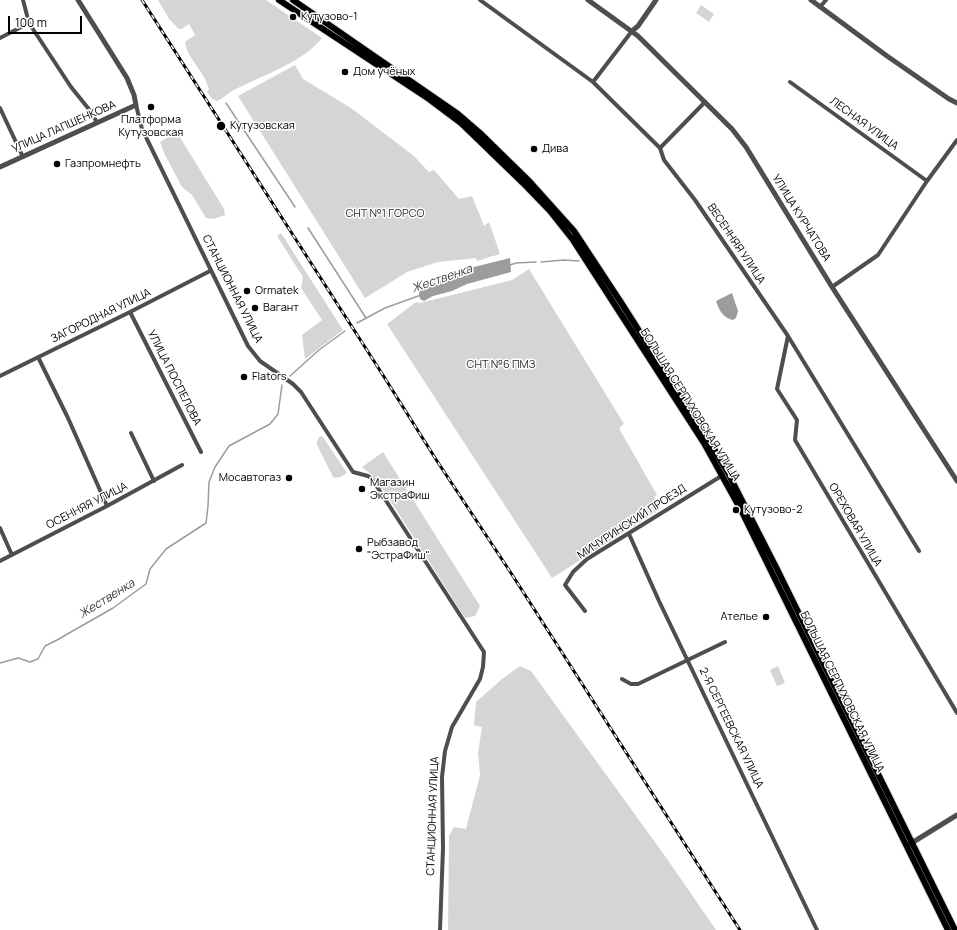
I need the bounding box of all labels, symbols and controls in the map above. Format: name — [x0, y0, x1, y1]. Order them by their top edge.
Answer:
scale bar — [10, 8, 84, 34]
place label: Кутузово-1 — [301, 10, 358, 24]
marker: Кутузово-1 — [288, 12, 298, 22]
text: 100 m — [15, 14, 47, 31]
place label: Дом учёных — [353, 65, 415, 79]
marker: Дом учёных — [340, 67, 350, 77]
street label: ЛЕСНАЯ УЛИЦА — [827, 95, 901, 153]
street label: УЛИЦА ЛАПШЕНКОВА — [10, 98, 118, 156]
marker: Платформа Кутузовская — [146, 102, 156, 112]
place label: Платформа Кутузовская — [119, 113, 183, 139]
place label: Кутузовская — [230, 119, 295, 133]
marker: Кутузовская — [215, 120, 227, 132]
place label: Дива — [542, 142, 568, 156]
marker: Дива — [529, 144, 539, 154]
place label: Газпромнефть — [65, 157, 141, 171]
marker: Газпромнефть — [52, 159, 62, 169]
street label: УЛИЦА КУРЧАТОВА — [769, 172, 833, 264]
street label: ВЕСЕННЯЯ УЛИЦА — [704, 201, 768, 287]
park label: СНТ №1 ГОРСО — [345, 207, 425, 221]
street label: СТАНЦИОННАЯ УЛИЦА — [199, 233, 265, 345]
water label: Жественка — [410, 262, 474, 296]
place label: Ormatek — [255, 284, 298, 298]
street label: ЗАГОРОДНАЯ УЛИЦА — [49, 286, 153, 346]
marker: Ormatek — [242, 286, 252, 296]
place label: Вагант — [263, 301, 299, 315]
marker: Вагант — [250, 303, 260, 313]
street label: БОЛЬШАЯ СЕРПУХОВСКАЯ УЛИЦА — [637, 326, 743, 484]
street label: УЛИЦА ПОСПЕЛОВА — [144, 328, 204, 428]
park label: СНТ №6 ПМЗ — [467, 358, 535, 372]
place label: Flators — [252, 370, 286, 384]
marker: Flators — [239, 372, 249, 382]
place label: Мосавтогаз — [219, 471, 281, 485]
marker: Мосавтогаз — [284, 473, 294, 483]
place label: Магазин ЭкстраФиш — [370, 476, 430, 502]
street label: ОСЕННЯЯ УЛИЦА — [44, 480, 130, 532]
street label: ОРЕХОВАЯ УЛИЦА — [826, 481, 884, 569]
street label: МИЧУРИНСКИЙ ПРОЕЗД — [575, 482, 689, 562]
marker: Магазин ЭкстраФиш — [357, 484, 367, 494]
place label: Кутузово-2 — [744, 503, 803, 517]
marker: Кутузово-2 — [731, 505, 741, 515]
place label: Рыбзавод "ЭстраФиш" — [367, 536, 430, 562]
marker: Рыбзавод "ЭстраФиш" — [354, 544, 364, 554]
water label: Жественка — [76, 576, 138, 622]
street label: БОЛЬШАЯ СЕРПУХОВСКАЯ УЛИЦА — [797, 609, 887, 775]
place label: Ателье — [720, 610, 758, 624]
marker: Ателье — [761, 612, 771, 622]
street label: 2-Я СЕРГЕЕВСКАЯ УЛИЦА — [696, 666, 766, 790]
street label: СТАНЦИОННАЯ УЛИЦА — [424, 756, 442, 876]

